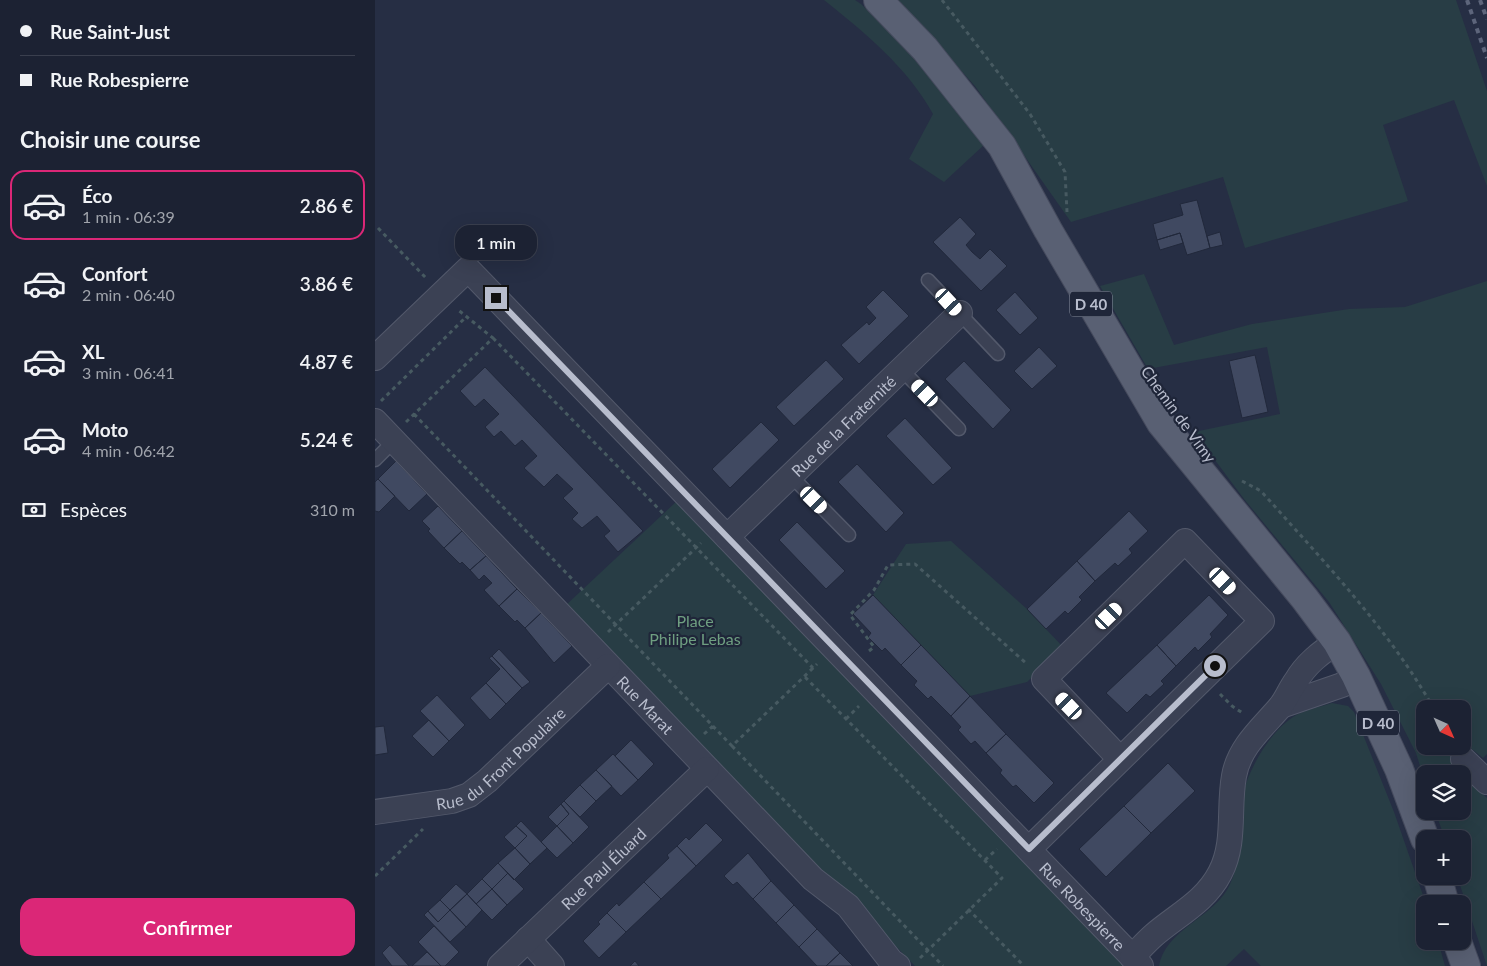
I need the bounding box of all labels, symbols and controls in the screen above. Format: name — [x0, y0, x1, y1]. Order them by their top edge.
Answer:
text: Rue Saint-Just — [50, 20, 170, 43]
text: Rue Robespierre — [50, 68, 189, 91]
text: Choisir une course — [20, 126, 201, 153]
icon: car — [22, 183, 67, 228]
text: Éco — [82, 184, 112, 207]
text: 2.86 € — [300, 194, 353, 217]
text: 1 min · 06:39 — [82, 207, 175, 226]
callout: 1 min — [455, 226, 537, 260]
text: 1 min — [476, 233, 516, 252]
icon: car — [22, 261, 67, 306]
text: Confort — [82, 262, 147, 285]
text: 3.86 € — [300, 272, 353, 295]
text: 2 min · 06:40 — [82, 285, 175, 304]
car — [933, 286, 964, 318]
route end — [485, 287, 507, 309]
road number: D 40 — [1070, 292, 1112, 316]
icon: car — [22, 339, 67, 384]
text: XL — [82, 340, 105, 363]
text: 4.87 € — [300, 350, 353, 373]
street label: Chemin de Vimy — [1138, 362, 1221, 467]
text: 3 min · 06:41 — [82, 363, 175, 382]
street label: Rue de la Fraternité — [787, 371, 899, 480]
car — [909, 377, 940, 409]
icon: car — [22, 417, 67, 462]
text: Moto — [82, 418, 128, 441]
text: 5.24 € — [300, 428, 353, 451]
text: 4 min · 06:42 — [82, 441, 175, 460]
car — [798, 484, 829, 516]
icon: cash — [20, 496, 48, 524]
text: Espèces — [60, 498, 127, 521]
text: 310 m — [310, 500, 355, 519]
car — [1207, 565, 1238, 597]
car — [1093, 600, 1125, 632]
park label: Place Philipe Lebas — [649, 611, 741, 648]
route start — [1204, 655, 1226, 677]
street label: Rue Marat — [614, 671, 678, 737]
car — [1053, 690, 1084, 722]
north arrow — [1416, 700, 1471, 755]
map controls — [1416, 700, 1471, 950]
street label: Rue du Front Populaire — [435, 703, 569, 813]
road number: D 40 — [1357, 710, 1399, 736]
button: layers — [1416, 765, 1471, 820]
street label: Rue Paul Éluard — [557, 823, 649, 913]
button: + — [1416, 830, 1471, 885]
street label: Rue Robespierre — [1036, 858, 1130, 954]
button: − — [1416, 895, 1471, 950]
button: Confirmer — [20, 898, 355, 956]

